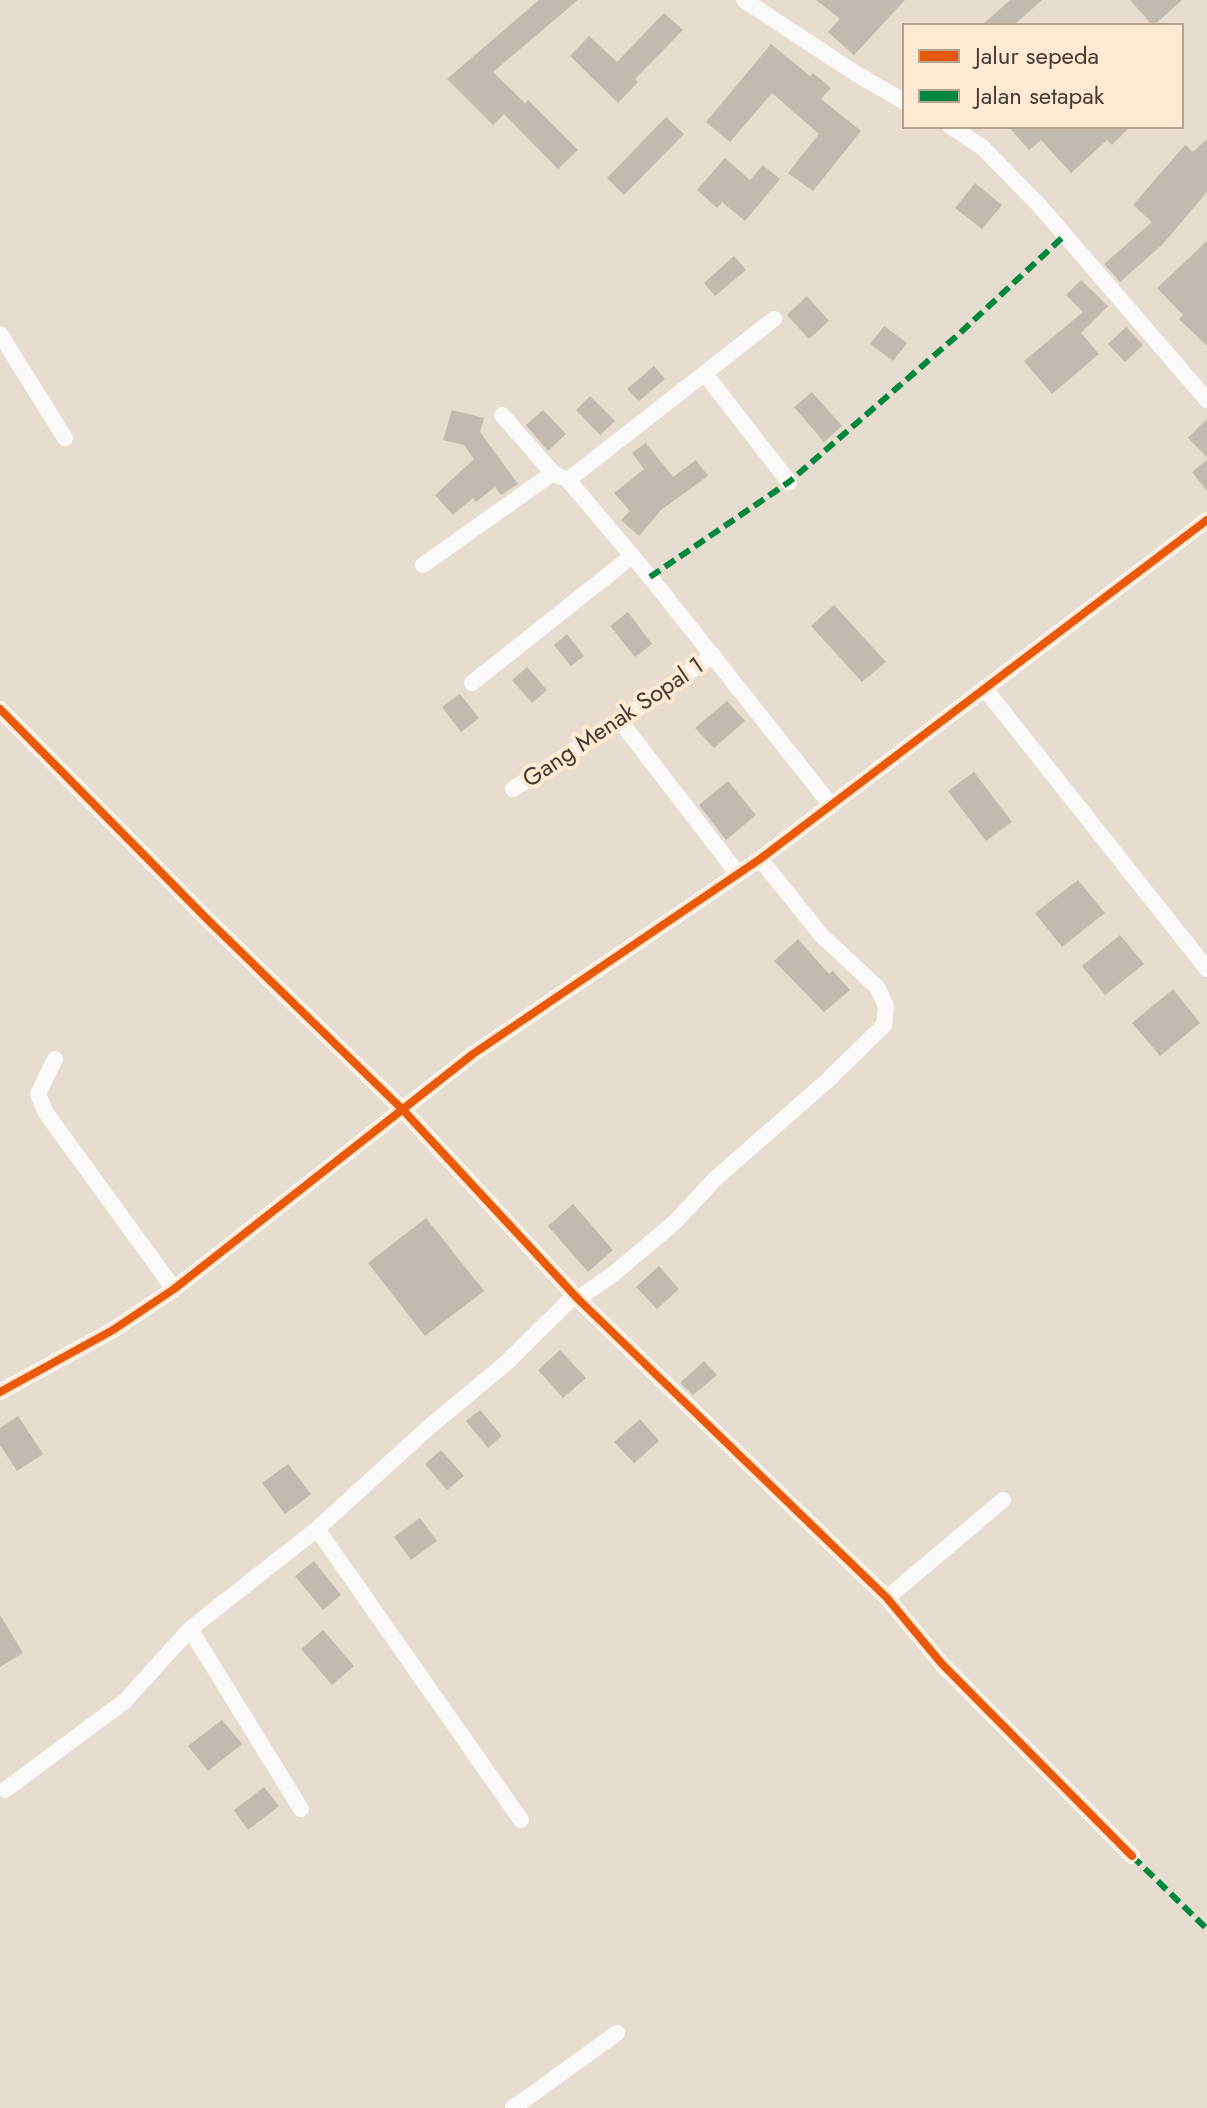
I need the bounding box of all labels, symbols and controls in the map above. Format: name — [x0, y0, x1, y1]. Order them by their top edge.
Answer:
legend — [903, 24, 1183, 128]
text: Jalur sepeda — [972, 38, 1099, 73]
text: Jalan setapak — [972, 78, 1105, 113]
street label: Gang Menak Sopal 1 — [515, 648, 711, 795]

